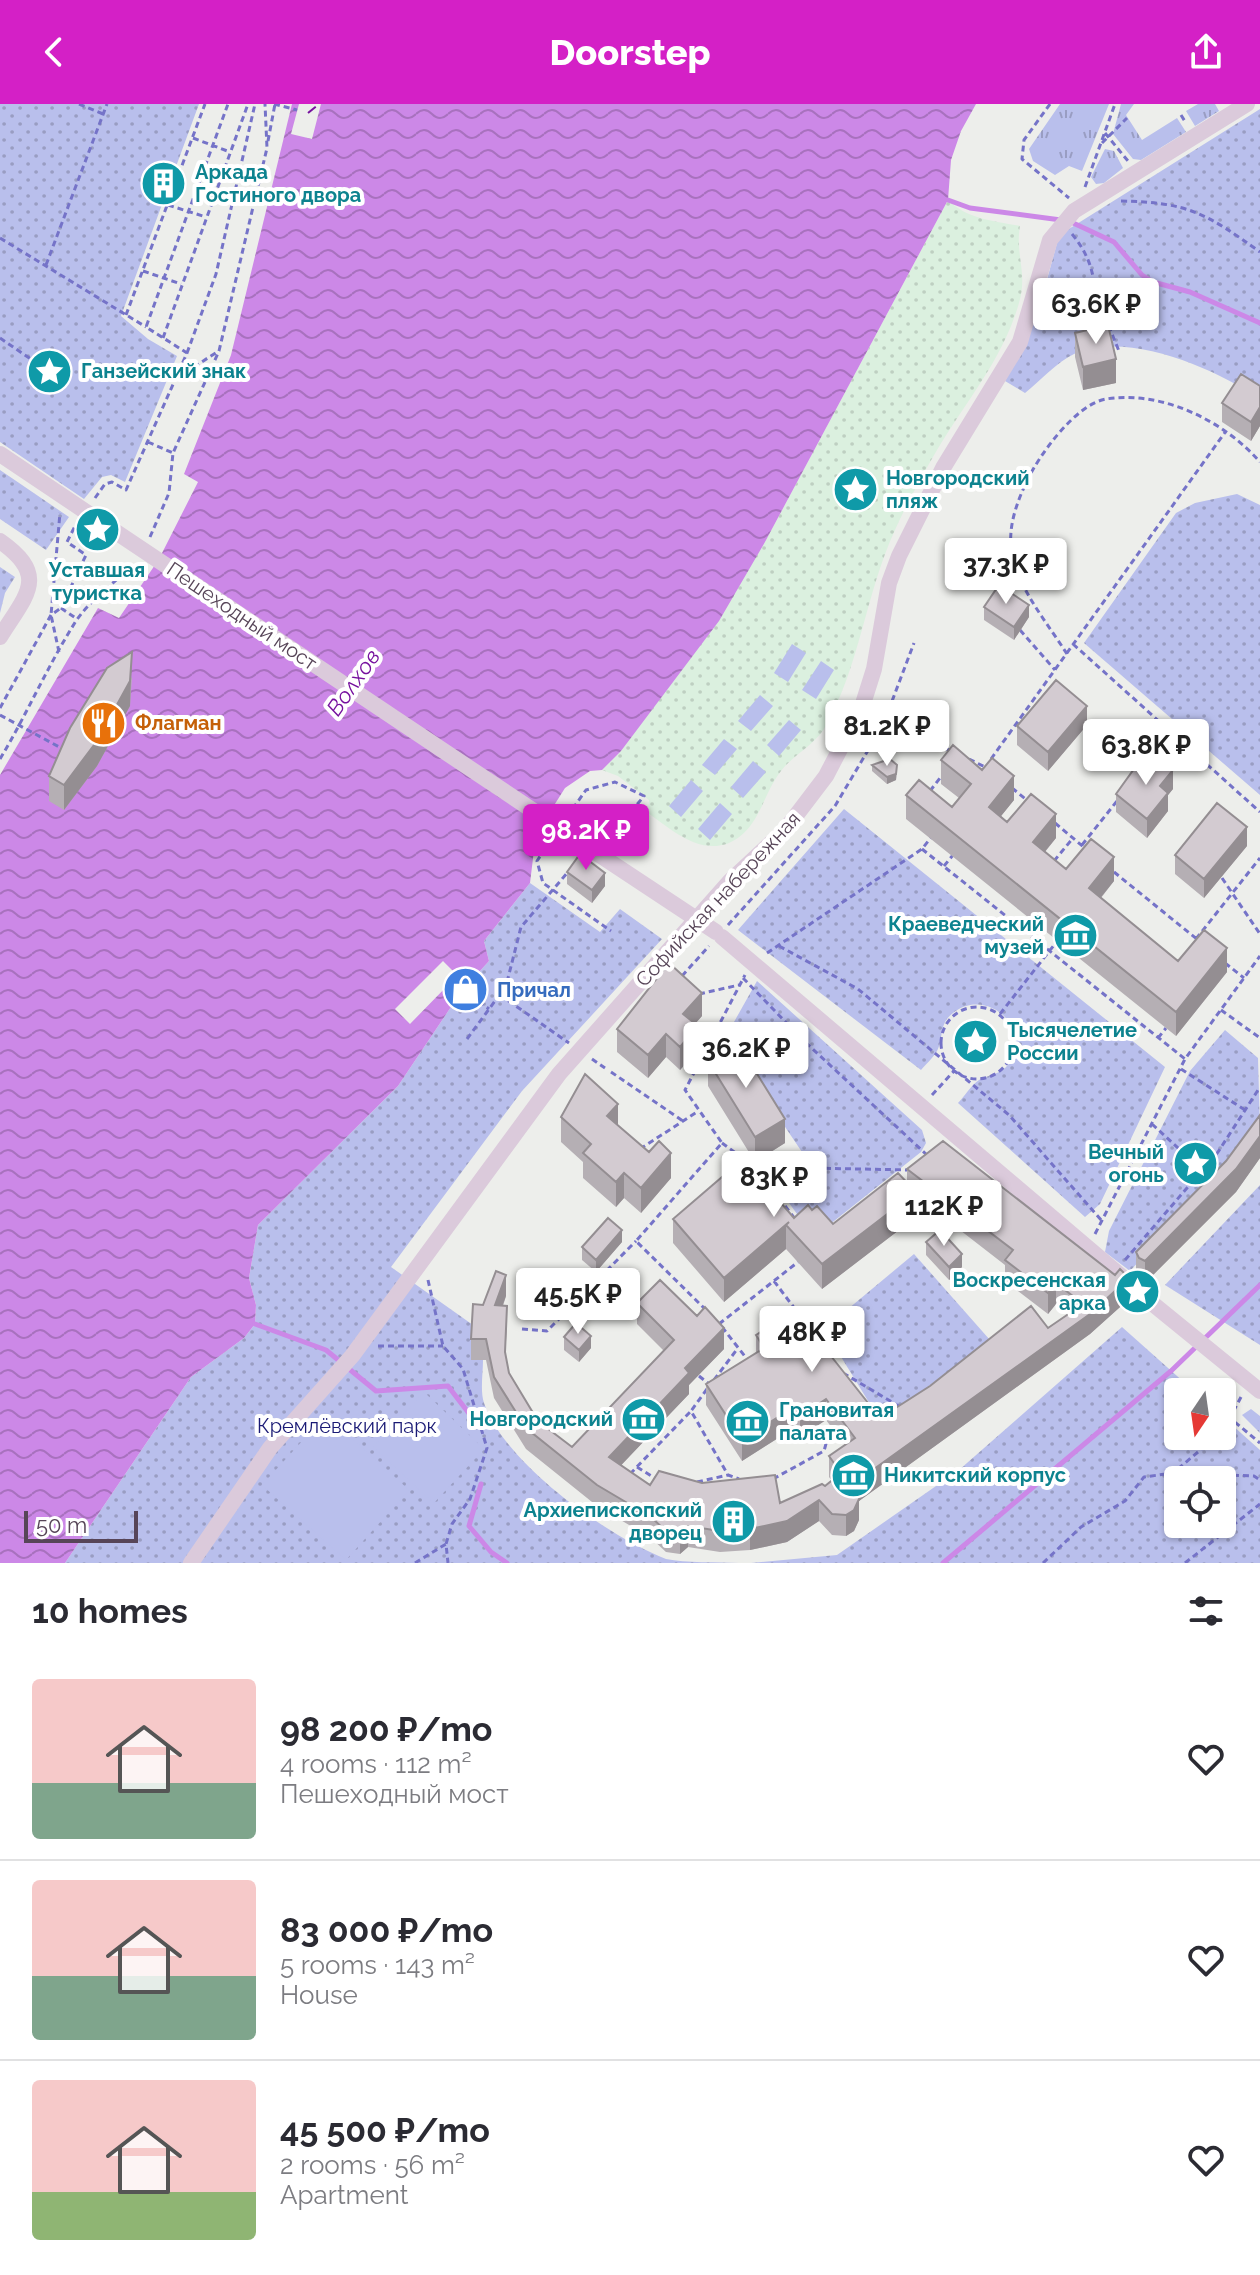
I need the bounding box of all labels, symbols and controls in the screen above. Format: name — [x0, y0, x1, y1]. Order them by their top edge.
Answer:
icon: back — [32, 30, 76, 74]
icon: share — [1184, 30, 1228, 74]
text: Doorstep — [550, 31, 710, 73]
building icon: Аркада Гостиного двора — [140, 160, 188, 208]
place label: Аркада Гостиного двора — [195, 160, 361, 207]
pin: 63.6K ₽ — [1022, 278, 1170, 346]
text: 63.6K ₽ — [1051, 289, 1141, 319]
place icon: Ганзейский знак — [26, 347, 74, 395]
place label: Ганзейский знак — [81, 359, 246, 383]
place icon: Новгородский пляж — [831, 465, 879, 513]
place label: Новгородский пляж — [886, 466, 1029, 513]
place icon: Уставшая туристка — [73, 506, 121, 554]
pin: 37.3K ₽ — [932, 538, 1080, 606]
text: 37.3K ₽ — [963, 549, 1049, 579]
street label: Пешеходный мост — [162, 557, 322, 675]
place label: Уставшая туристка — [48, 558, 145, 605]
water label: Волхов — [321, 644, 385, 720]
restaurant icon: Флагман — [80, 699, 128, 747]
pin: 81.2K ₽ — [813, 700, 961, 768]
place label: Флагман — [135, 711, 222, 735]
text: 81.2K ₽ — [843, 711, 931, 741]
pin: 63.8K ₽ — [1072, 719, 1220, 787]
text: 63.8K ₽ — [1101, 730, 1191, 760]
pin: 98.2K ₽ — [512, 804, 660, 872]
street label: Софийская набережная — [631, 807, 805, 991]
text: 98.2K ₽ — [541, 815, 631, 845]
museum icon: Краеведческий музей — [1051, 911, 1099, 959]
place label: Краеведческий музей — [888, 912, 1044, 959]
shop icon: Причал — [442, 966, 490, 1014]
place label: Причал — [497, 978, 571, 1002]
place icon: Тысячелетие России — [952, 1018, 1000, 1066]
place label: Тысячелетие России — [1007, 1018, 1137, 1065]
pin: 36.2K ₽ — [672, 1022, 820, 1090]
text: 36.2K ₽ — [701, 1033, 791, 1063]
place icon: Вечный огонь — [1171, 1139, 1219, 1187]
place label: Вечный огонь — [1088, 1140, 1164, 1187]
pin: 83K ₽ — [718, 1151, 830, 1219]
text: 83K ₽ — [740, 1162, 808, 1192]
pin: 112K ₽ — [879, 1180, 1009, 1248]
text: 112K ₽ — [905, 1191, 983, 1221]
place icon: Воскресенская арка — [1113, 1267, 1161, 1315]
pin: 45.5K ₽ — [504, 1268, 652, 1336]
place label: Воскресенская арка — [952, 1268, 1106, 1315]
text: 45.5K ₽ — [534, 1279, 622, 1309]
pin: 48K ₽ — [756, 1306, 868, 1374]
text: 48K ₽ — [778, 1317, 846, 1347]
north arrow — [1164, 1378, 1236, 1450]
map controls — [1164, 1378, 1236, 1538]
museum icon: Новгородский — [620, 1395, 668, 1443]
museum icon: Грановитая палата — [724, 1398, 772, 1446]
place label: Грановитая палата — [779, 1398, 894, 1445]
place label: Новгородский — [470, 1407, 613, 1431]
park label: Кремлёвский парк — [257, 1414, 437, 1438]
museum icon: Никитский корпус — [829, 1451, 877, 1499]
place label: Никитский корпус — [884, 1463, 1066, 1487]
button: locate — [1164, 1466, 1236, 1538]
building icon: Архиепископский дворец — [709, 1497, 757, 1545]
place label: Архиепископский дворец — [524, 1498, 702, 1545]
scale bar — [24, 1507, 138, 1543]
text: 50 m — [36, 1512, 87, 1538]
icon: filters — [1184, 1589, 1228, 1633]
text: 10 homes — [32, 1591, 188, 1631]
text: 98 200 ₽/mo — [280, 1709, 492, 1749]
icon: home — [96, 1711, 192, 1807]
icon: heart — [1184, 1737, 1228, 1781]
text: 4 rooms · 112 m² — [280, 1749, 472, 1779]
text: Пешеходный мост — [280, 1779, 509, 1809]
text: 83 000 ₽/mo — [280, 1910, 493, 1950]
icon: home — [96, 1912, 192, 2008]
icon: heart — [1184, 1938, 1228, 1982]
text: 5 rooms · 143 m² — [280, 1950, 475, 1980]
text: House — [280, 1980, 358, 2010]
text: 45 500 ₽/mo — [280, 2110, 490, 2150]
icon: home — [96, 2112, 192, 2208]
icon: heart — [1184, 2138, 1228, 2182]
text: 2 rooms · 56 m² — [280, 2150, 465, 2180]
text: Apartment — [280, 2180, 409, 2210]

